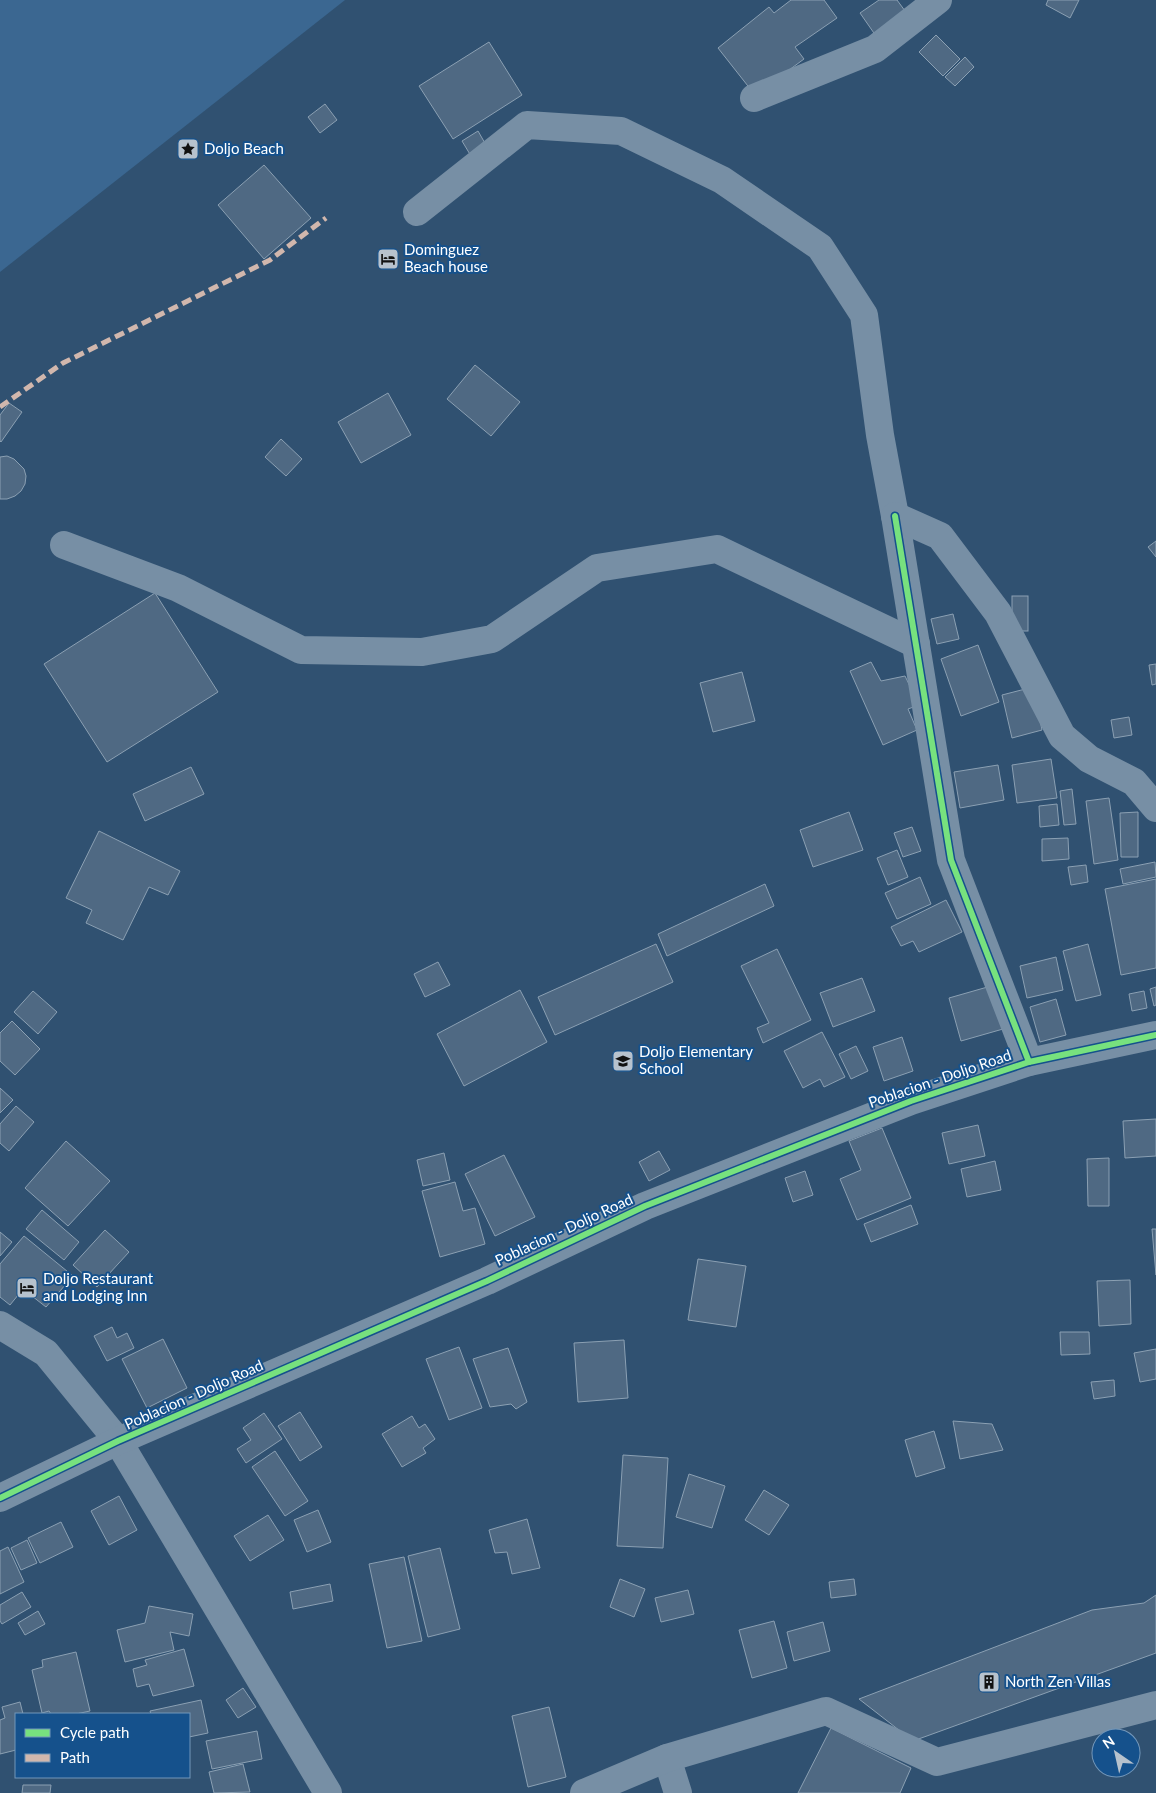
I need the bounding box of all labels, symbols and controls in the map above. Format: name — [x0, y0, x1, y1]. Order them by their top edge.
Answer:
place icon: Doljo Beach — [176, 137, 200, 161]
place label: Doljo Beach — [204, 139, 284, 157]
place label: Dominguez Beach house — [404, 240, 488, 275]
hotel icon: Dominguez Beach house — [376, 247, 400, 271]
place label: Doljo Elementary School — [639, 1042, 753, 1077]
street label: Poblacion - Doljo Road — [866, 1045, 1014, 1111]
school or university icon: Doljo Elementary School — [611, 1049, 635, 1073]
street label: Poblacion - Doljo Road — [492, 1189, 635, 1269]
place label: Doljo Restaurant and Lodging Inn — [43, 1269, 154, 1304]
hotel icon: Doljo Restaurant and Lodging Inn — [15, 1276, 39, 1300]
street label: Poblacion - Doljo Road — [121, 1355, 266, 1433]
building icon: North Zen Villas — [977, 1670, 1001, 1694]
place label: North Zen Villas — [1005, 1672, 1111, 1690]
legend — [15, 1713, 190, 1778]
text: Cycle path — [60, 1723, 129, 1741]
north arrow — [1091, 1728, 1141, 1778]
text: N — [1099, 1732, 1118, 1752]
text: Path — [60, 1748, 90, 1766]

